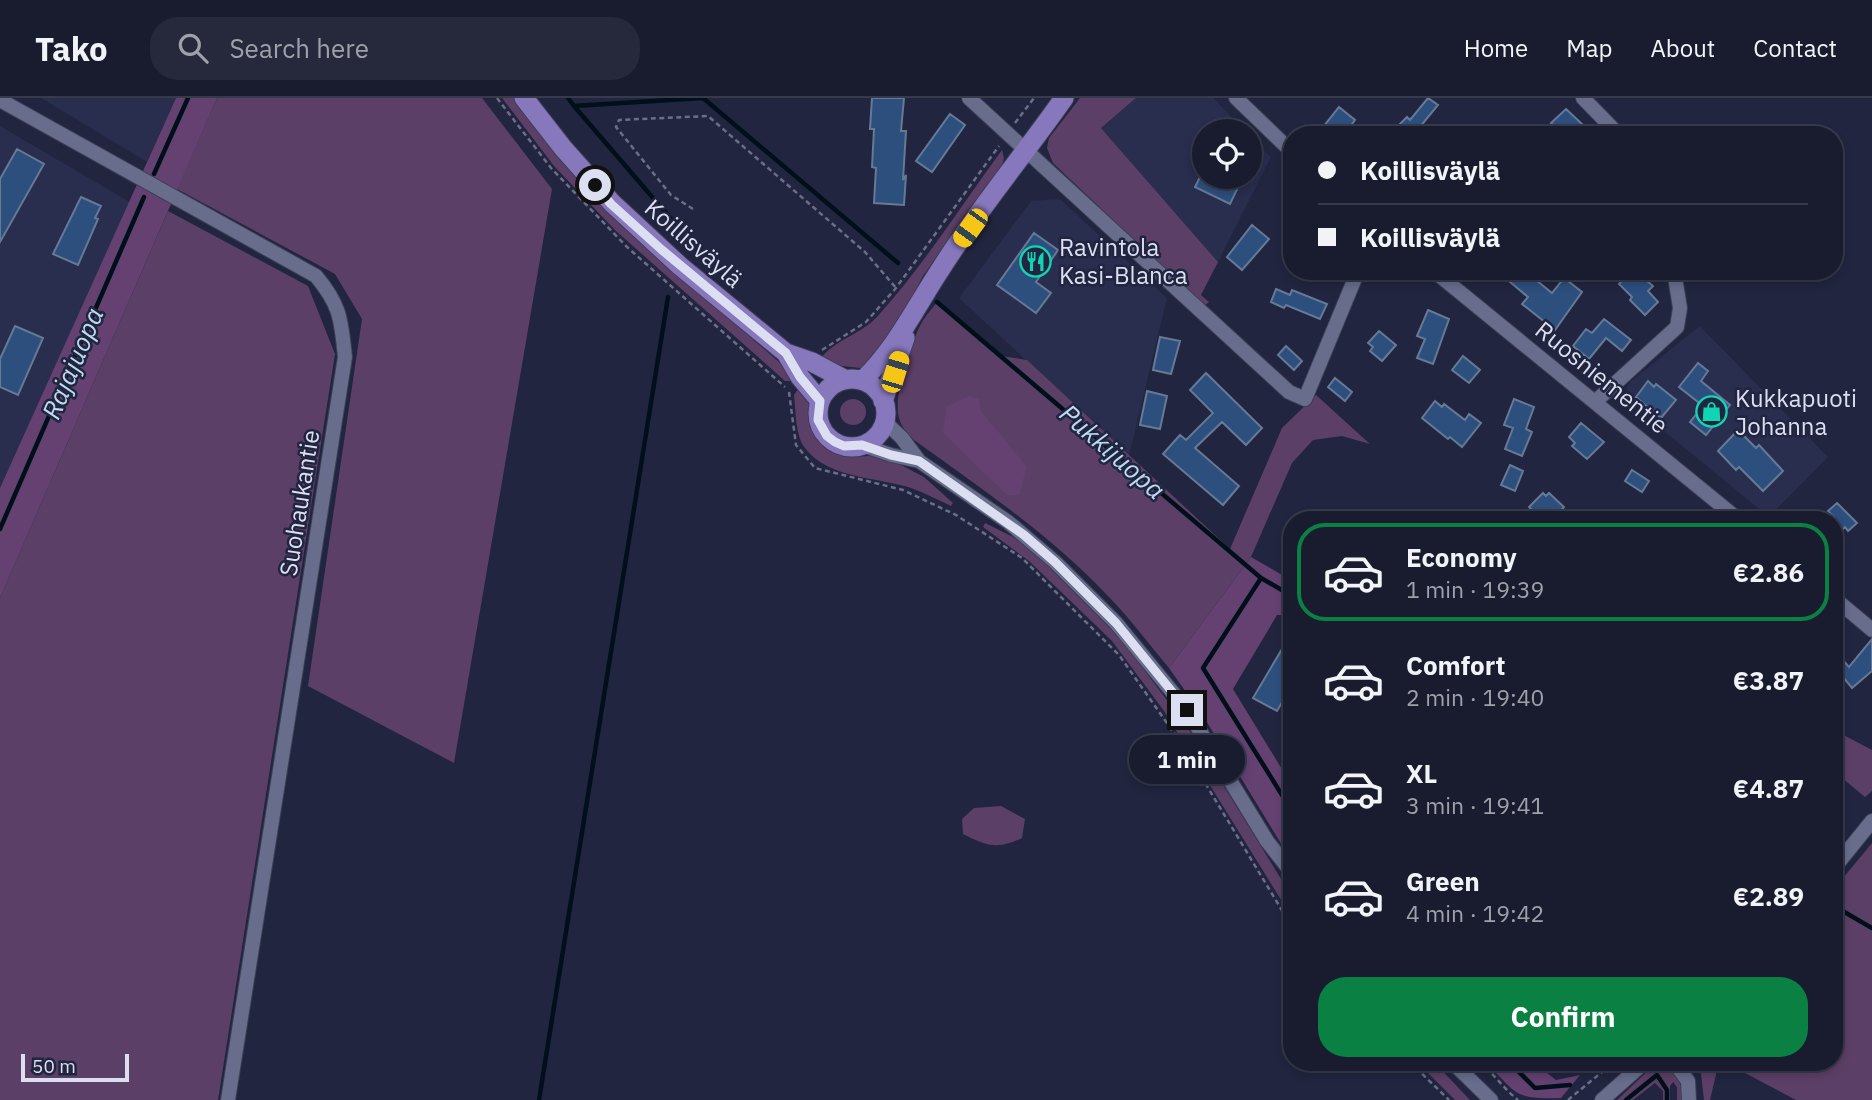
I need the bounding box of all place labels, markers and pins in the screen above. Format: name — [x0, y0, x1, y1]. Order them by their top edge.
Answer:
place label: Ravintola Kasi-Blanca — [1059, 231, 1188, 291]
restaurant icon: Ravintola Kasi-Blanca — [1019, 244, 1053, 278]
place label: Kukkapuoti Johanna — [1735, 382, 1857, 442]
shop icon: Kukkapuoti Johanna — [1695, 395, 1729, 429]

